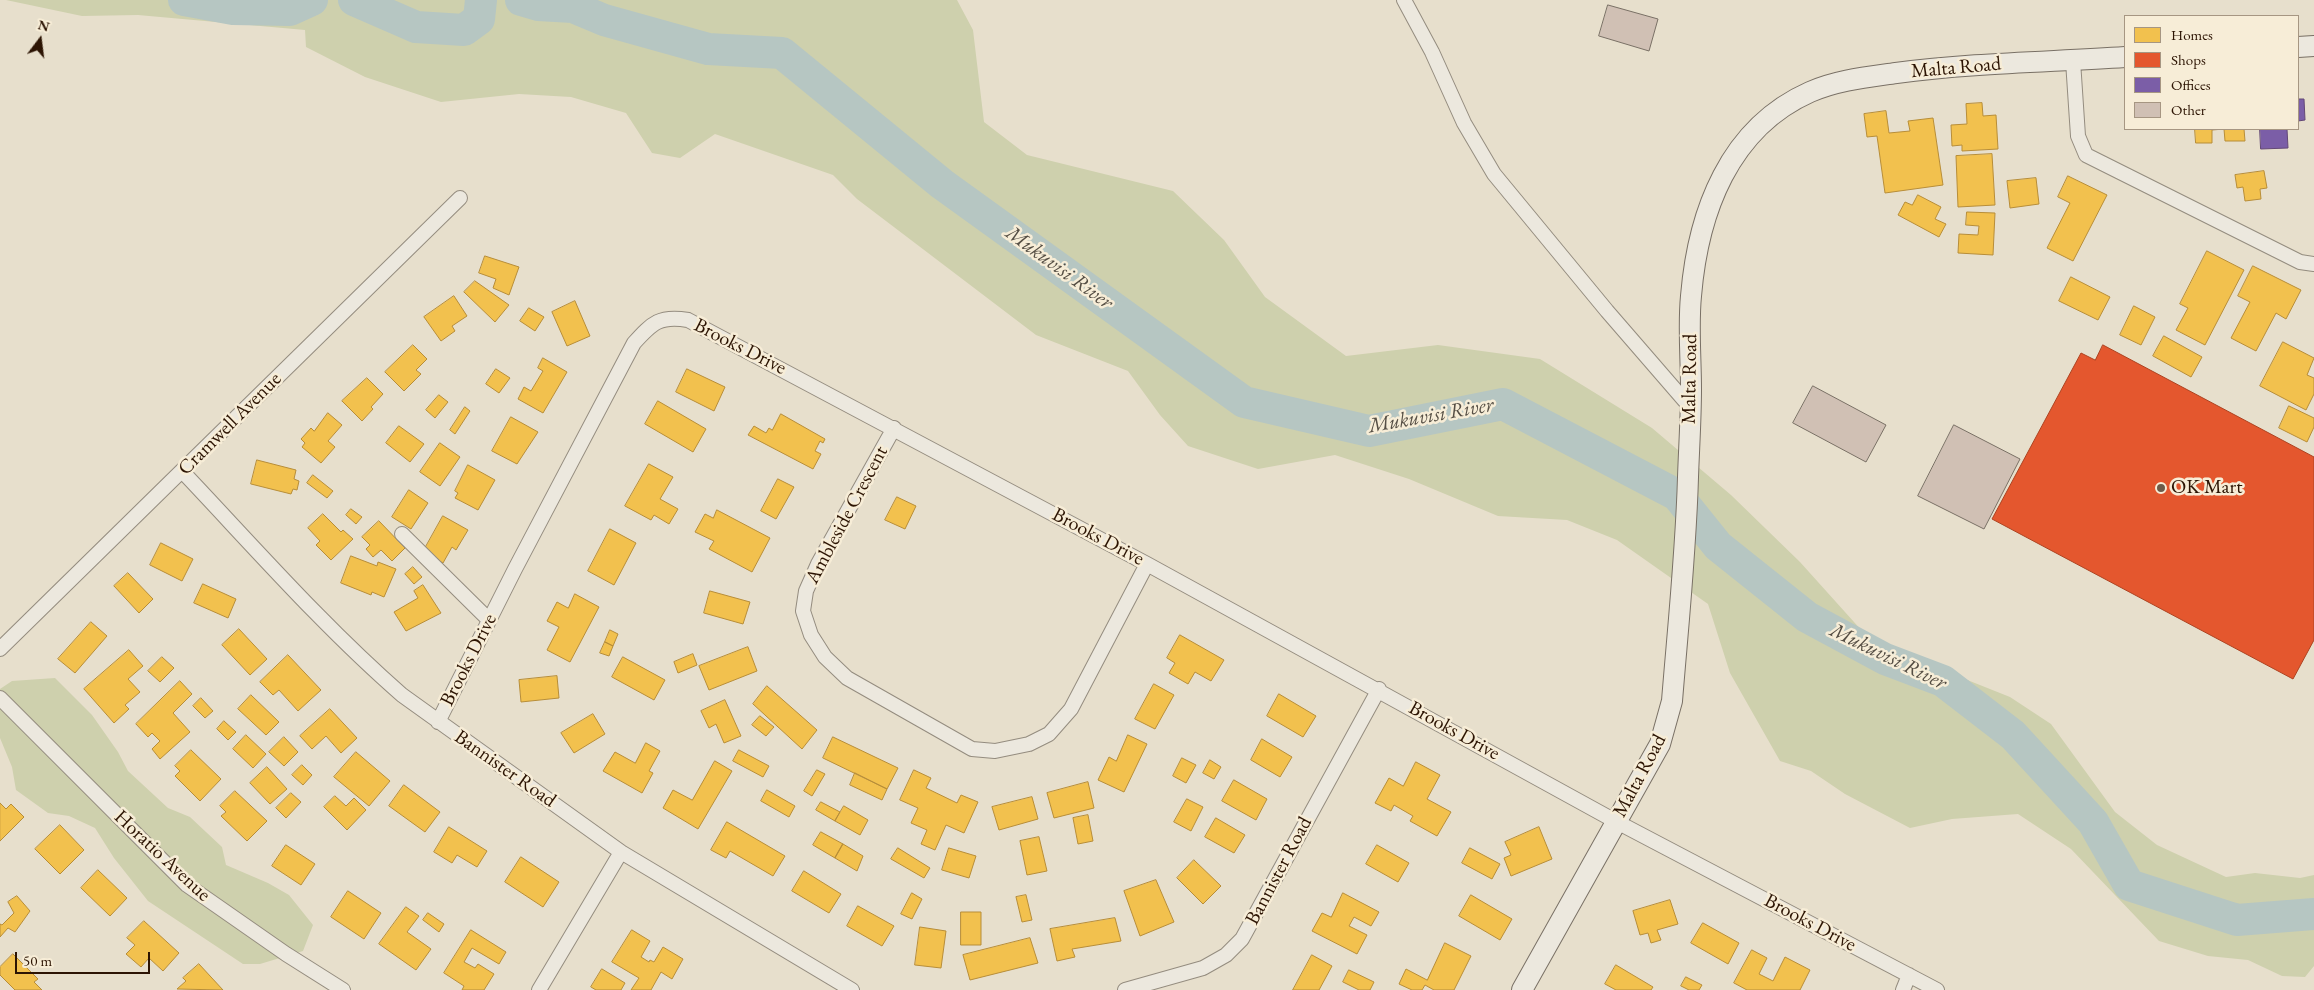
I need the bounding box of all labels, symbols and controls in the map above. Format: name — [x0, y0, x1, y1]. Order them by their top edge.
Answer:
north arrow — [15, 15, 65, 65]
text: N — [36, 15, 52, 36]
legend — [2124, 15, 2299, 130]
text: Homes — [2171, 25, 2213, 44]
text: Shops — [2171, 50, 2206, 69]
street label: Malta Road — [1910, 52, 2002, 84]
text: Offices — [2171, 75, 2211, 94]
text: Other — [2171, 100, 2206, 119]
water label: Mukuvisi River — [1000, 221, 1118, 315]
street label: Brooks Drive — [690, 313, 790, 381]
street label: Malta Road — [1677, 334, 1703, 424]
street label: Cramwell Avenue — [173, 367, 287, 481]
water label: Mukuvisi River — [1367, 393, 1495, 439]
street label: Ambleside Crescent — [801, 442, 893, 588]
place label: OK Mart — [2171, 476, 2242, 500]
marker: OK Mart — [2155, 482, 2167, 494]
street label: Brooks Drive — [1048, 503, 1148, 571]
street label: Brooks Drive — [435, 610, 503, 710]
water label: Mukuvisi River — [1826, 618, 1950, 696]
street label: Brooks Drive — [1404, 696, 1504, 766]
street label: Bannister Road — [449, 725, 561, 813]
street label: Malta Road — [1608, 730, 1672, 822]
street label: Horatio Avenue — [109, 805, 215, 907]
street label: Bannister Road — [1241, 813, 1317, 929]
street label: Brooks Drive — [1760, 889, 1860, 957]
scale bar — [18, 942, 152, 974]
text: 50 m — [23, 951, 52, 970]

